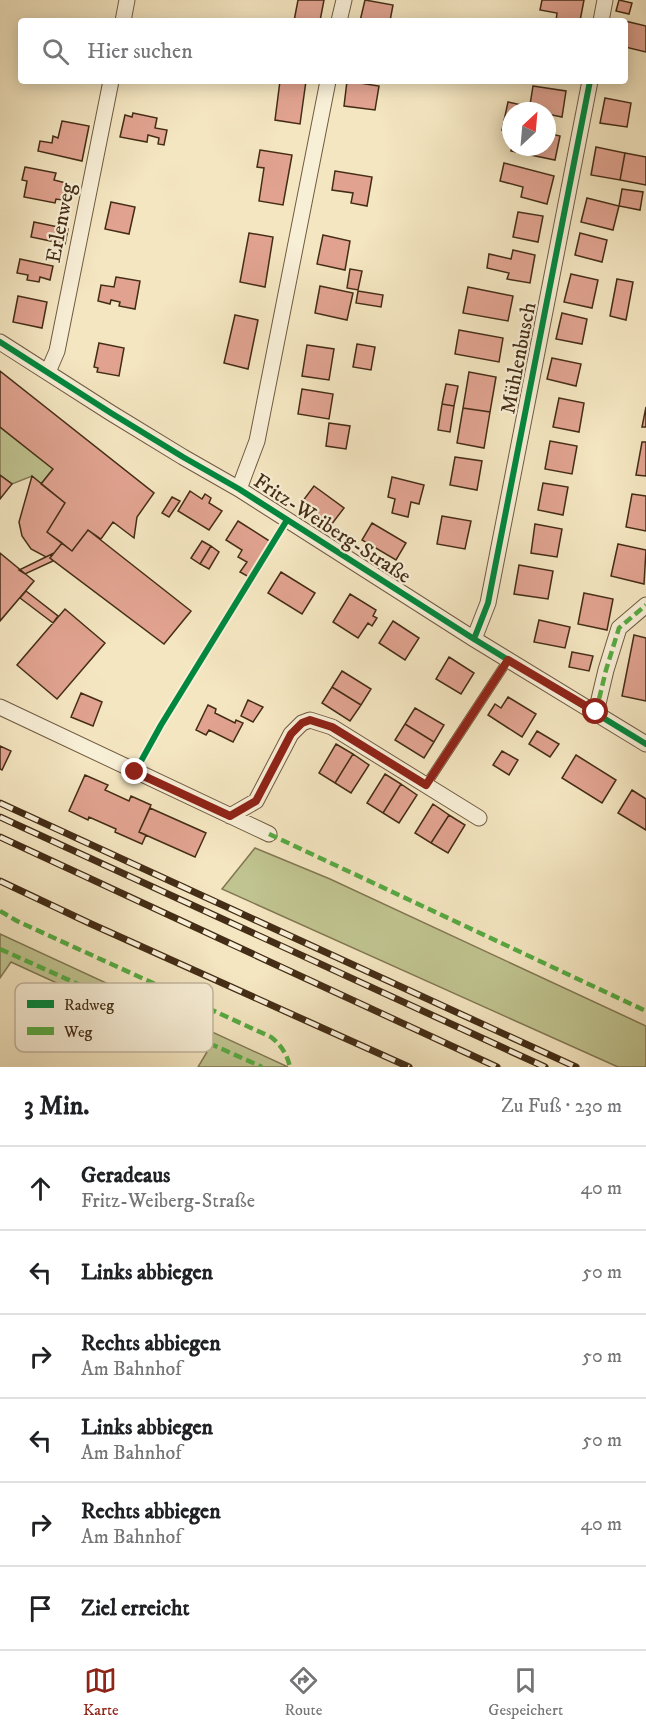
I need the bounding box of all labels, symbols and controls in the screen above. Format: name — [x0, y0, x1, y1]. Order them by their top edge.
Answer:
search box — [18, 18, 628, 84]
icon: search — [39, 35, 72, 68]
text: Hier suchen — [87, 38, 193, 65]
north arrow — [502, 102, 556, 156]
street label: Erlenweg — [41, 180, 82, 265]
street label: Mühlenbusch — [495, 300, 543, 416]
street label: Fritz-Weiberg-Straße — [248, 468, 416, 590]
route start — [582, 698, 608, 724]
route end — [121, 758, 147, 784]
legend — [15, 983, 213, 1052]
text: Radweg — [64, 995, 114, 1015]
text: Weg — [63, 1022, 93, 1042]
text: 3 Min. — [24, 1090, 89, 1123]
text: Zu Fuß · 230 m — [501, 1094, 622, 1119]
text: Geradeaus — [81, 1162, 170, 1189]
icon: ahead — [24, 1172, 57, 1205]
text: 40 m — [580, 1176, 622, 1201]
text: Fritz-Weiberg-Straße — [81, 1189, 255, 1214]
icon: left — [24, 1256, 57, 1289]
text: Links abbiegen — [81, 1259, 213, 1286]
text: 50 m — [582, 1260, 622, 1285]
text: Rechts abbiegen — [81, 1330, 221, 1357]
icon: right — [24, 1340, 57, 1373]
text: 50 m — [582, 1344, 622, 1369]
text: Am Bahnhof — [81, 1357, 182, 1382]
text: Links abbiegen — [81, 1414, 213, 1441]
icon: left — [24, 1424, 57, 1457]
text: 50 m — [582, 1428, 622, 1453]
text: Am Bahnhof — [81, 1441, 182, 1466]
text: Rechts abbiegen — [81, 1498, 221, 1525]
icon: right — [24, 1508, 57, 1541]
text: 40 m — [580, 1512, 622, 1537]
text: Am Bahnhof — [81, 1525, 182, 1550]
icon: arrive — [24, 1592, 57, 1625]
text: Ziel erreicht — [81, 1595, 189, 1622]
tab: Karte — [83, 1664, 119, 1720]
tab: Route — [285, 1664, 322, 1720]
tab: Gespeichert — [488, 1664, 563, 1720]

